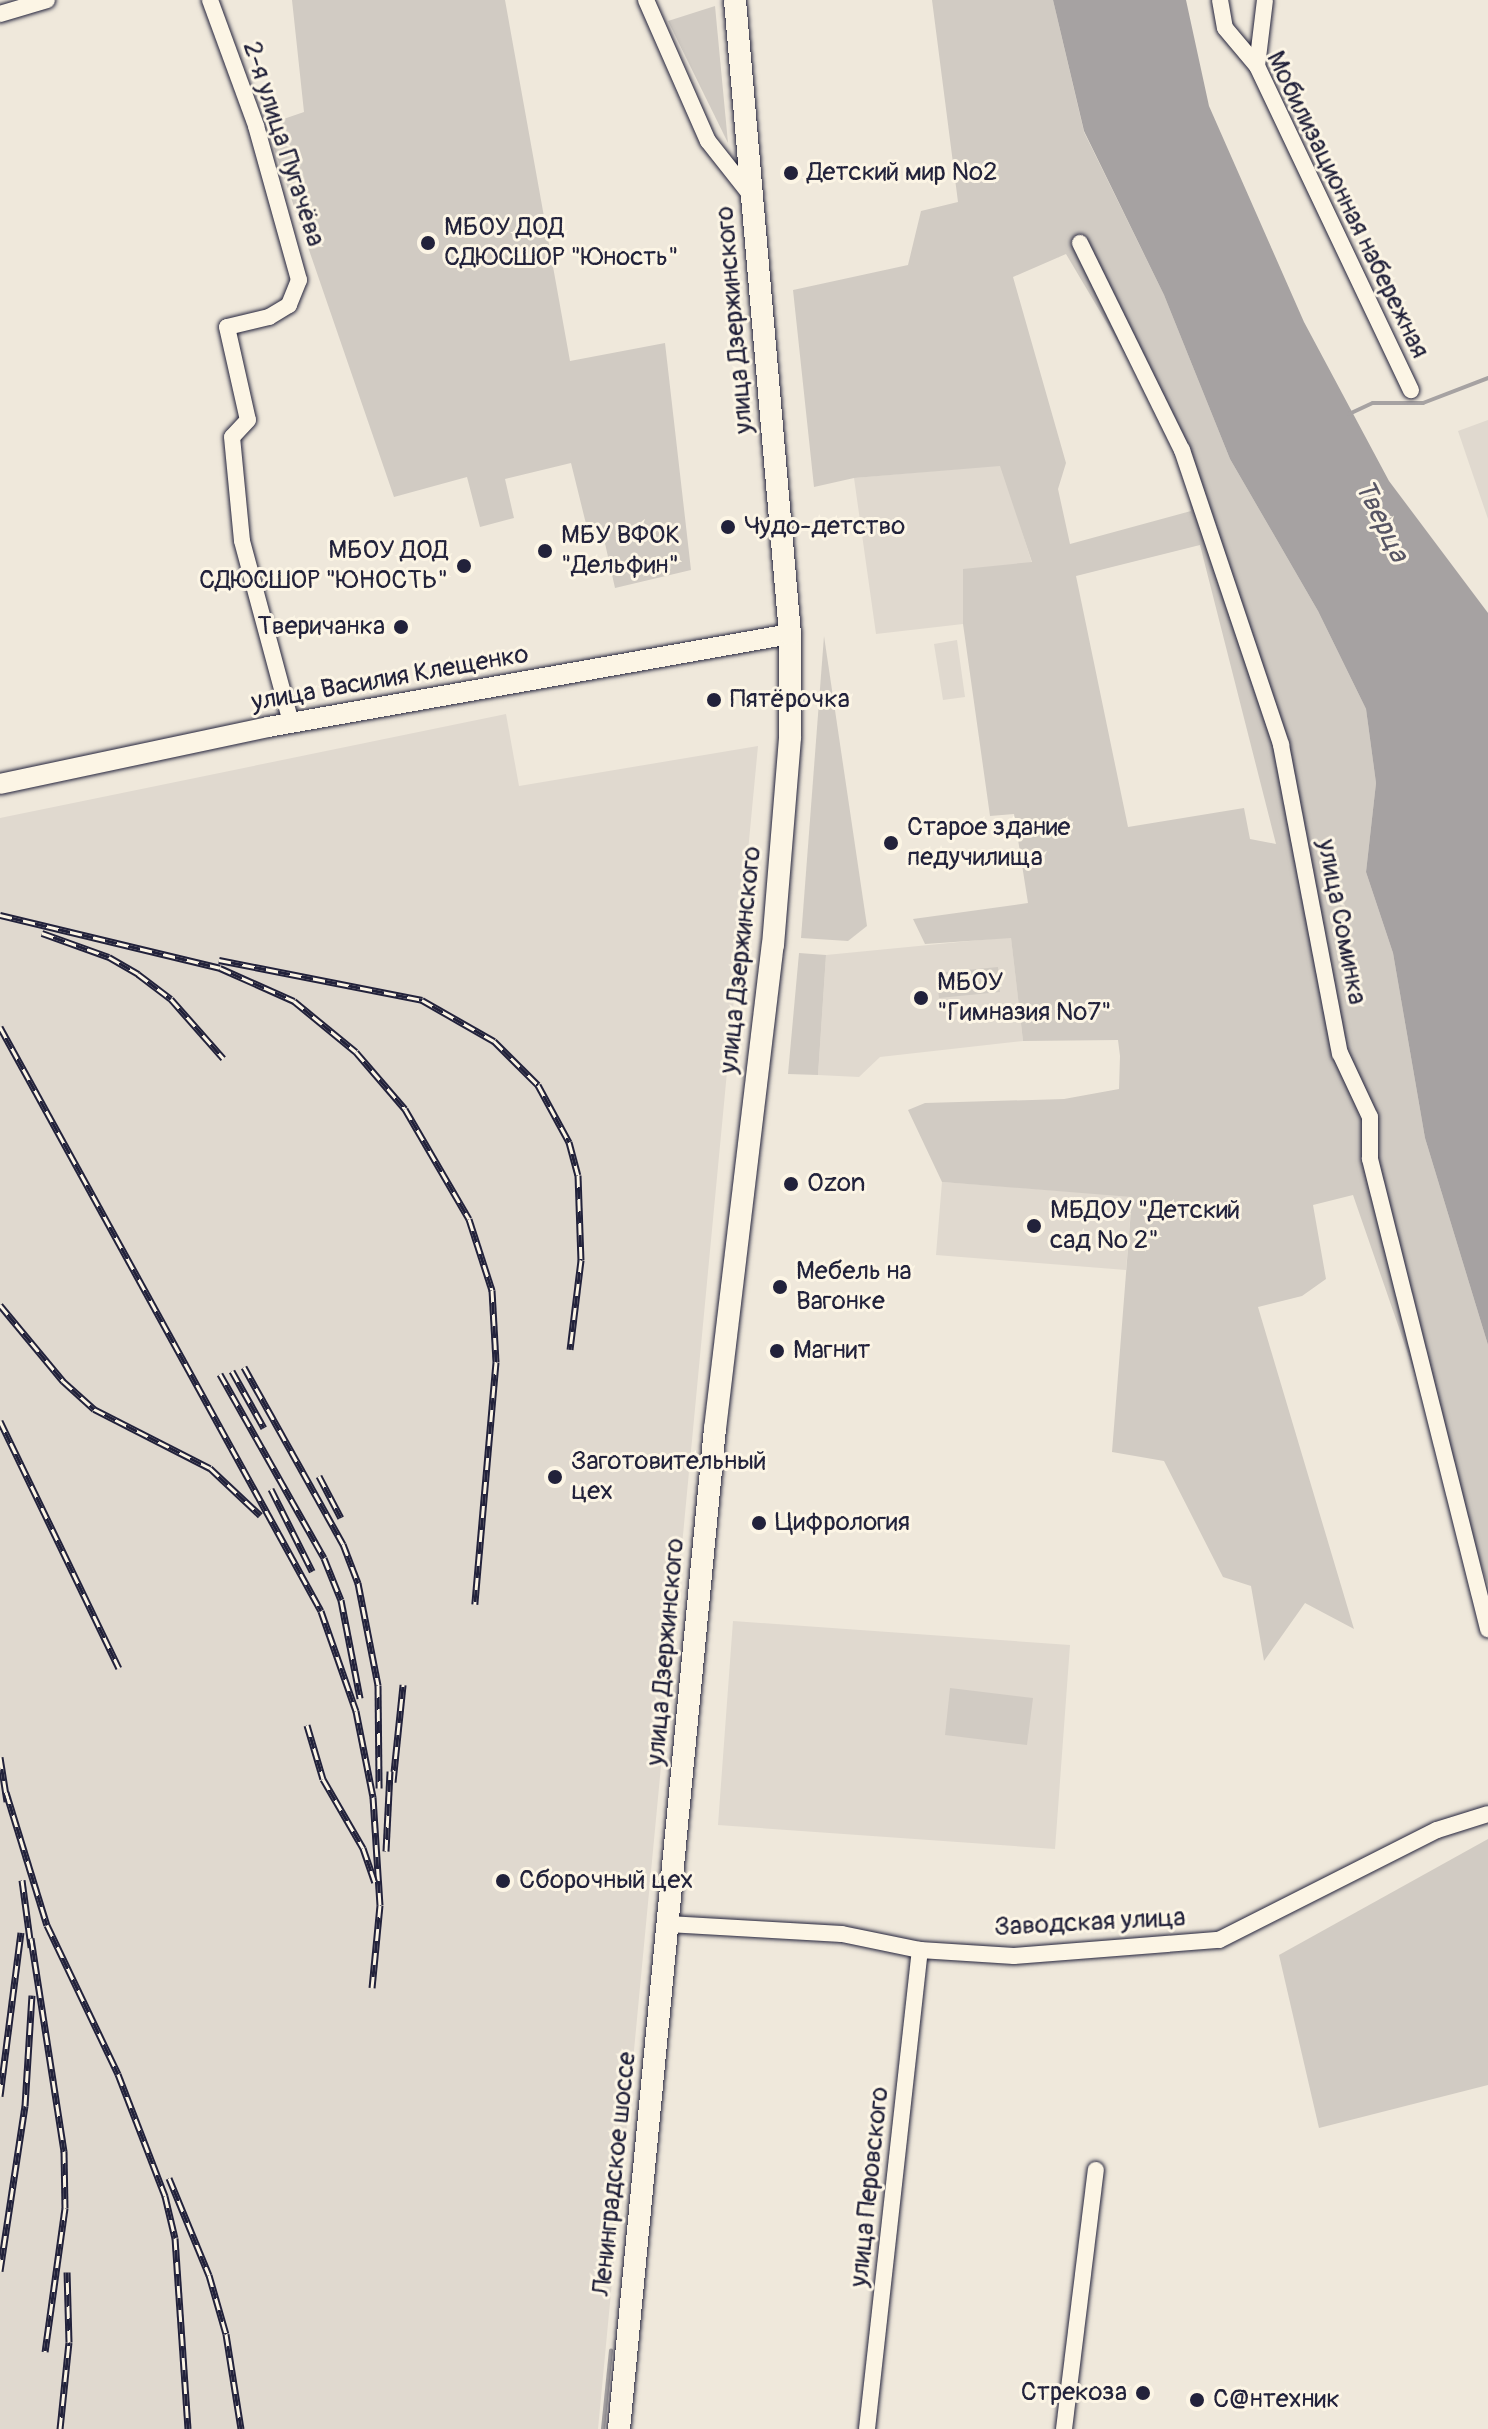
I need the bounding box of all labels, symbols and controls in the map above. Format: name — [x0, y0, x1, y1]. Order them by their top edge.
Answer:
street label: 2-я улица Пугачёва — [235, 38, 331, 250]
street label: Мобилизационная набережная — [1259, 46, 1435, 364]
place label: Детский мир №2 — [807, 157, 997, 189]
marker: Детский мир №2 — [782, 164, 800, 182]
street label: улица Дзержинского — [710, 205, 760, 435]
place label: МБОУ ДОД СДЮСШОР "Юность" — [444, 212, 679, 274]
marker: МБОУ ДОД СДЮСШОР "Юность" — [419, 234, 437, 252]
water label: Тверца — [1347, 475, 1415, 567]
place label: Чудо-детство — [744, 511, 905, 543]
marker: Чудо-детство — [719, 518, 737, 536]
place label: МБУ ВФОК "Дельфин" — [561, 520, 680, 582]
place label: МБОУ ДОД СДЮСШОР "ЮНОСТЬ" — [199, 535, 448, 596]
marker: МБУ ВФОК "Дельфин" — [536, 542, 554, 560]
marker: МБОУ ДОД СДЮСШОР "ЮНОСТЬ" — [455, 557, 473, 575]
place label: Тверичанка — [257, 611, 385, 643]
marker: Тверичанка — [392, 618, 410, 636]
street label: улица Василия Клещенко — [249, 639, 531, 719]
place label: Пятёрочка — [730, 684, 850, 716]
marker: Пятёрочка — [705, 691, 723, 709]
place label: Старое здание педучилища — [907, 812, 1070, 874]
marker: Старое здание педучилища — [882, 834, 900, 852]
street label: улица Соминка — [1310, 837, 1372, 1007]
street label: улица Дзержинского — [714, 845, 768, 1075]
place label: МБОУ "Гимназия №7" — [937, 967, 1112, 1028]
marker: МБОУ "Гимназия №7" — [912, 989, 930, 1007]
place label: Ozon — [807, 1168, 865, 1200]
marker: Ozon — [782, 1175, 800, 1193]
place label: МБДОУ "Детский сад № 2" — [1050, 1195, 1240, 1256]
marker: МБДОУ "Детский сад № 2" — [1025, 1217, 1043, 1235]
place label: Мебель на Вагонке — [796, 1256, 912, 1318]
marker: Мебель на Вагонке — [771, 1278, 789, 1296]
place label: Магнит — [793, 1335, 870, 1367]
marker: Магнит — [768, 1342, 786, 1360]
place label: Заготовительный цех — [571, 1446, 767, 1508]
marker: Заготовительный цех — [546, 1468, 564, 1486]
place label: Цифрология — [775, 1507, 910, 1539]
marker: Цифрология — [750, 1514, 768, 1532]
street label: улица Дзержинского — [641, 1537, 691, 1767]
place label: Сборочный цех — [519, 1865, 693, 1897]
marker: Сборочный цех — [494, 1872, 512, 1890]
street label: Заводская улица — [994, 1902, 1186, 1944]
street label: Ленинградское шоссе — [587, 2050, 643, 2298]
street label: улица Перовского — [844, 2085, 896, 2289]
place label: Стрекоза — [1021, 2377, 1127, 2409]
marker: Стрекоза — [1134, 2384, 1152, 2402]
place label: С@нтехник — [1213, 2384, 1340, 2416]
marker: С@нтехник — [1188, 2391, 1206, 2409]

